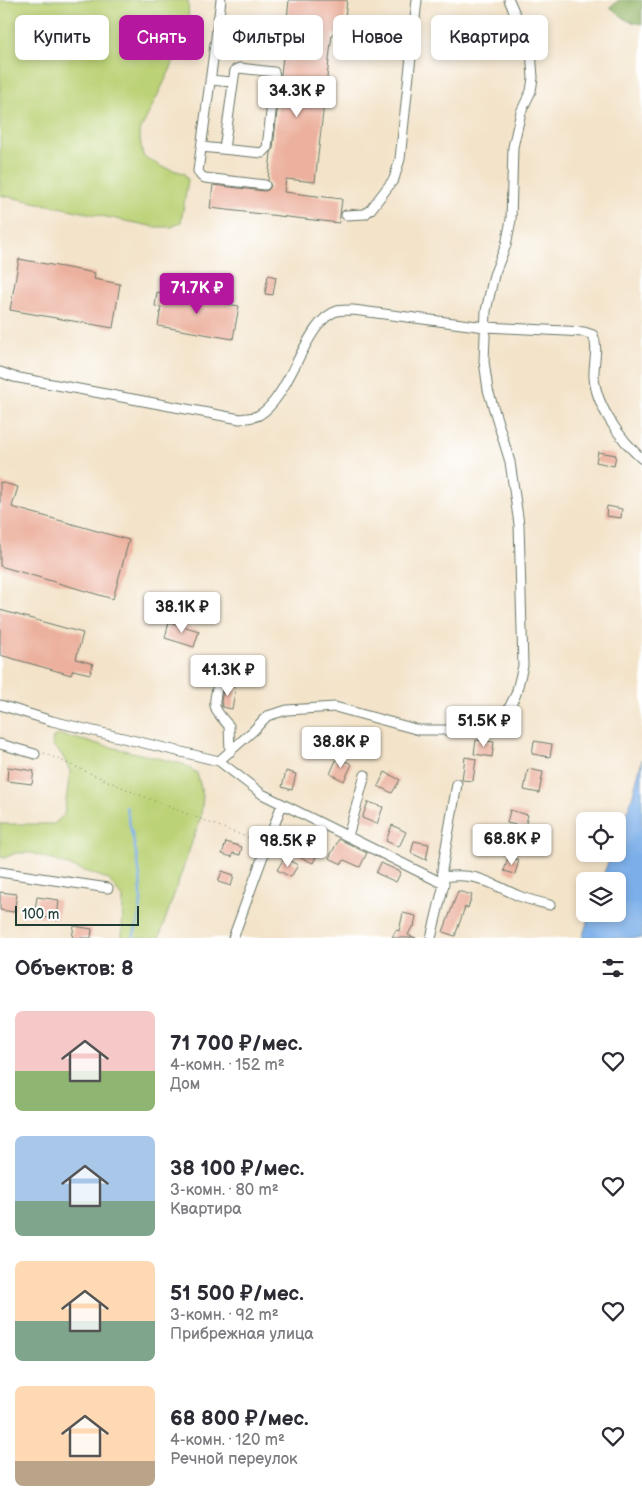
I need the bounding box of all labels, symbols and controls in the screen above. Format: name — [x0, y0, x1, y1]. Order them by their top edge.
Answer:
chip: Купить — [15, 15, 109, 60]
chip: Снять — [119, 15, 204, 60]
chip: Фильтры — [214, 15, 323, 60]
chip: Новое — [333, 15, 421, 60]
chip: Квартира — [431, 15, 548, 60]
pin: 34.3K ₽ — [251, 76, 343, 118]
text: 34.3K ₽ — [269, 82, 325, 101]
pin: 71.7K ₽ — [151, 272, 243, 315]
text: 71.7K ₽ — [171, 279, 223, 298]
pin: 38.1K ₽ — [136, 592, 228, 634]
text: 38.1K ₽ — [155, 598, 209, 617]
pin: 41.3K ₽ — [182, 654, 274, 697]
text: 41.3K ₽ — [201, 661, 255, 680]
pin: 51.5K ₽ — [438, 706, 530, 748]
text: 51.5K ₽ — [457, 712, 511, 731]
pin: 38.8K ₽ — [295, 726, 387, 769]
text: 38.8K ₽ — [313, 733, 369, 752]
map controls — [576, 812, 626, 922]
button: locate — [576, 812, 626, 862]
pin: 68.8K ₽ — [466, 824, 558, 866]
pin: 98.5K ₽ — [242, 826, 334, 868]
text: 68.8K ₽ — [484, 830, 540, 849]
text: 98.5K ₽ — [260, 832, 316, 851]
button: layers — [576, 872, 626, 922]
scale bar — [15, 903, 139, 926]
text: 100 m — [22, 906, 59, 923]
icon: filters — [599, 954, 627, 982]
text: Объектов: 8 — [15, 956, 134, 981]
icon: home — [55, 1031, 115, 1091]
text: 71 700 ₽/мес. — [170, 1031, 303, 1056]
icon: heart — [599, 1047, 627, 1075]
text: 4-комн. · 152 m² — [170, 1056, 285, 1075]
text: Дом — [170, 1075, 200, 1094]
icon: home — [55, 1156, 115, 1216]
text: 38 100 ₽/мес. — [170, 1156, 304, 1181]
icon: heart — [599, 1172, 627, 1200]
text: 3-комн. · 80 m² — [170, 1181, 279, 1200]
text: Квартира — [170, 1200, 242, 1219]
icon: home — [55, 1281, 115, 1341]
text: 51 500 ₽/мес. — [170, 1281, 304, 1306]
icon: heart — [599, 1297, 627, 1325]
text: 3-комн. · 92 m² — [170, 1306, 279, 1325]
text: Прибрежная улица — [170, 1325, 314, 1344]
icon: home — [55, 1406, 115, 1466]
text: 68 800 ₽/мес. — [170, 1406, 309, 1431]
icon: heart — [599, 1422, 627, 1450]
text: 4-комн. · 120 m² — [170, 1431, 285, 1450]
text: Речной переулок — [170, 1450, 298, 1469]

